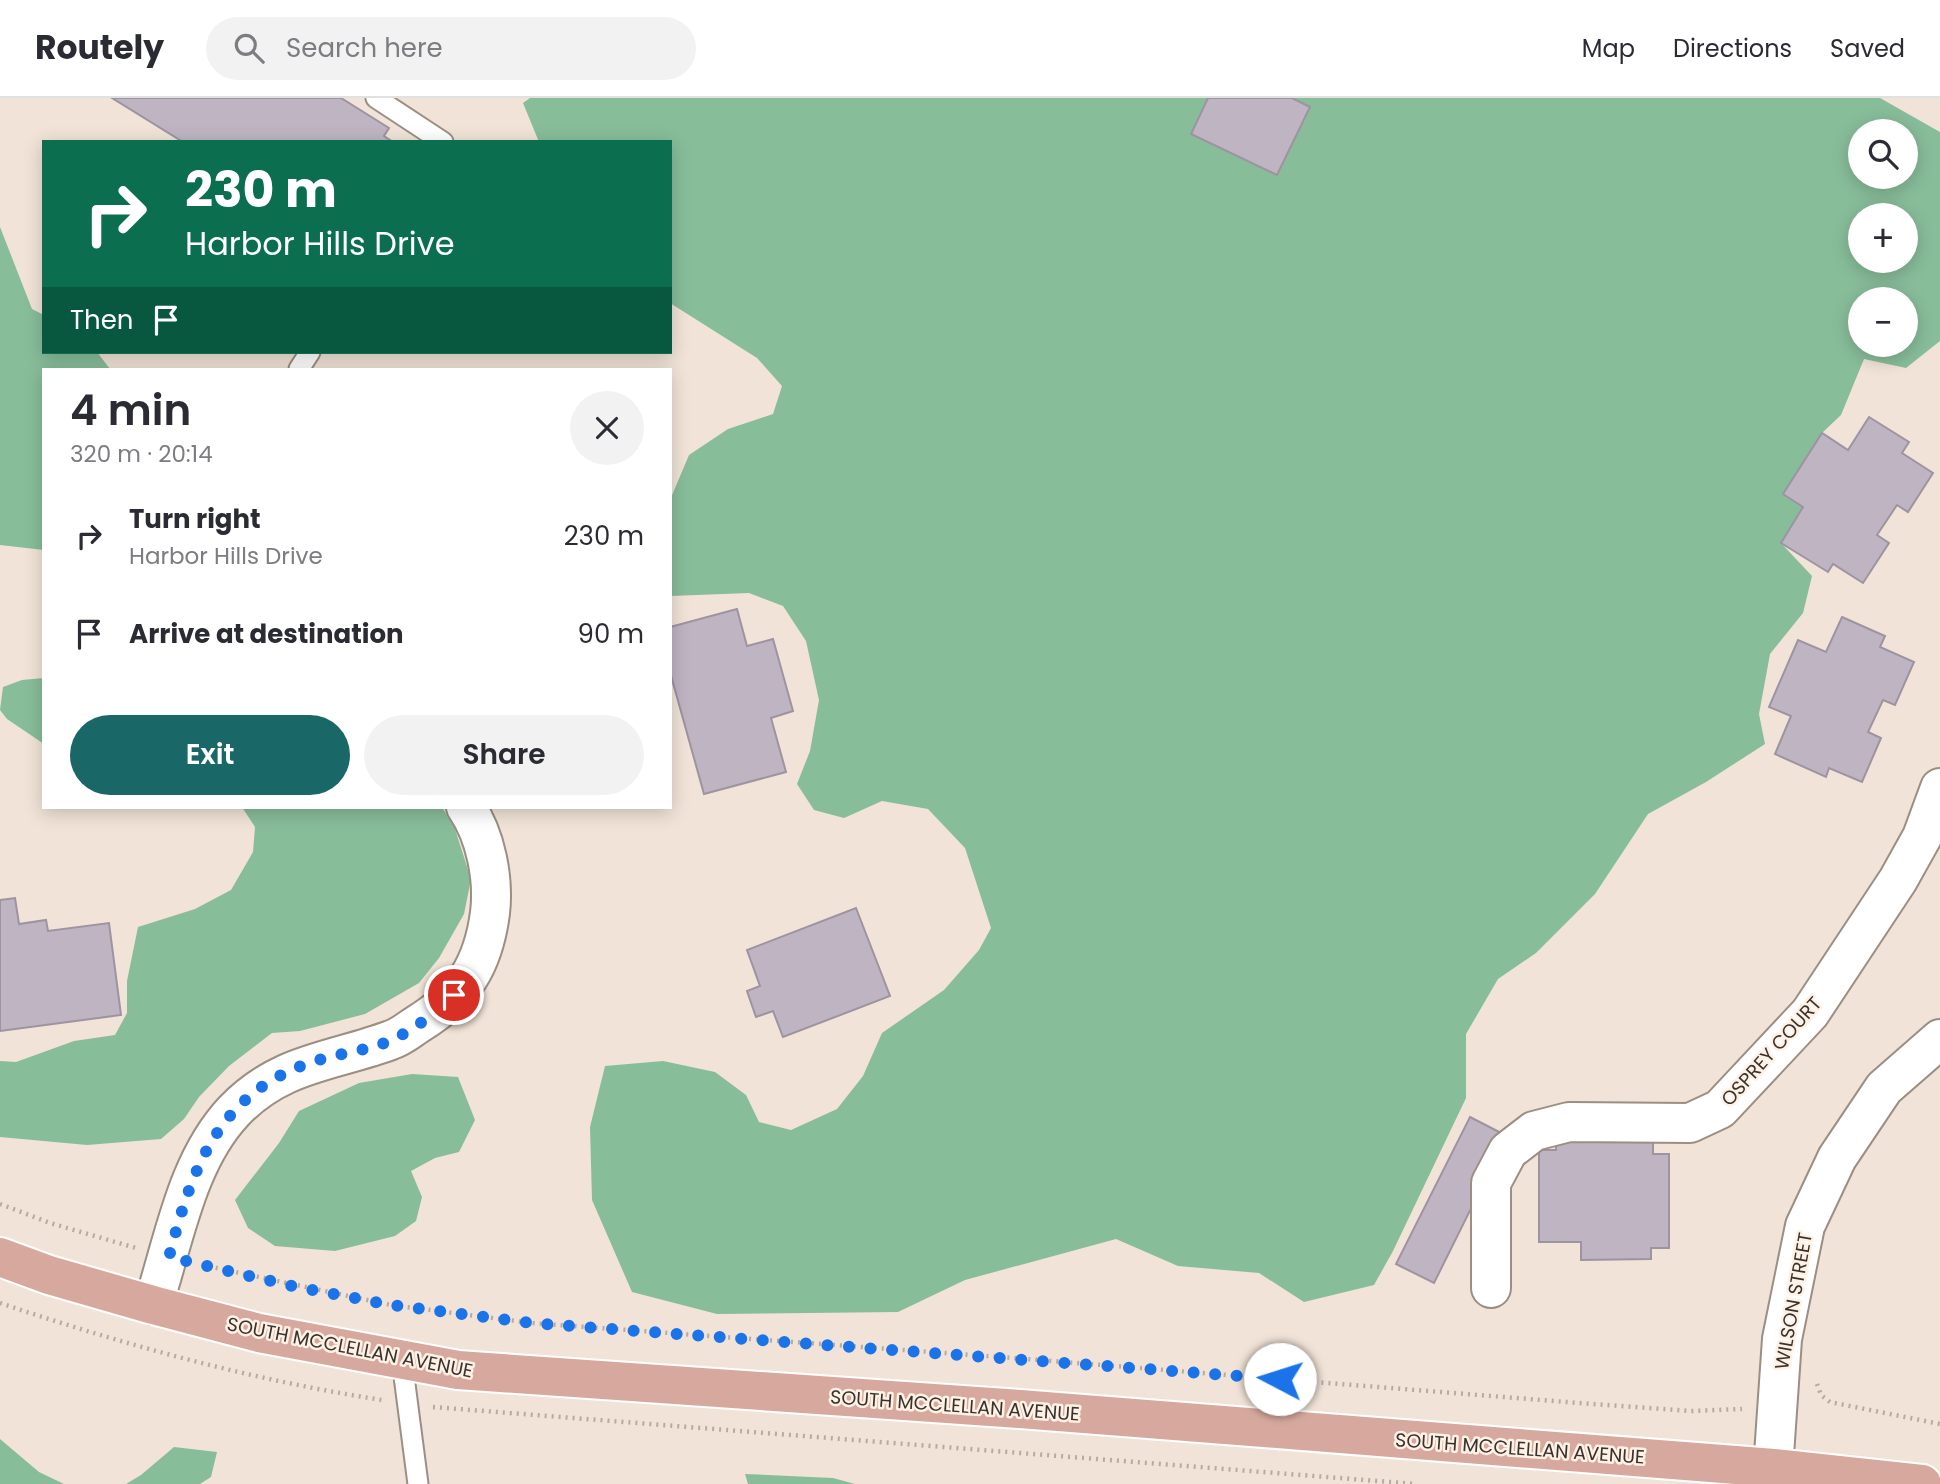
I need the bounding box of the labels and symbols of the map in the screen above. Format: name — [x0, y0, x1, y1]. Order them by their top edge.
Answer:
pin — [424, 965, 484, 1025]
street label: OSPREY COURT — [1715, 991, 1828, 1112]
street label: WILSON STREET — [1768, 1230, 1819, 1372]
street label: SOUTH MCCLELLAN AVENUE — [225, 1310, 475, 1385]
position arrow — [1243, 1342, 1317, 1416]
street label: SOUTH MCCLELLAN AVENUE — [829, 1383, 1081, 1428]
street label: SOUTH MCCLELLAN AVENUE — [1394, 1426, 1646, 1471]

